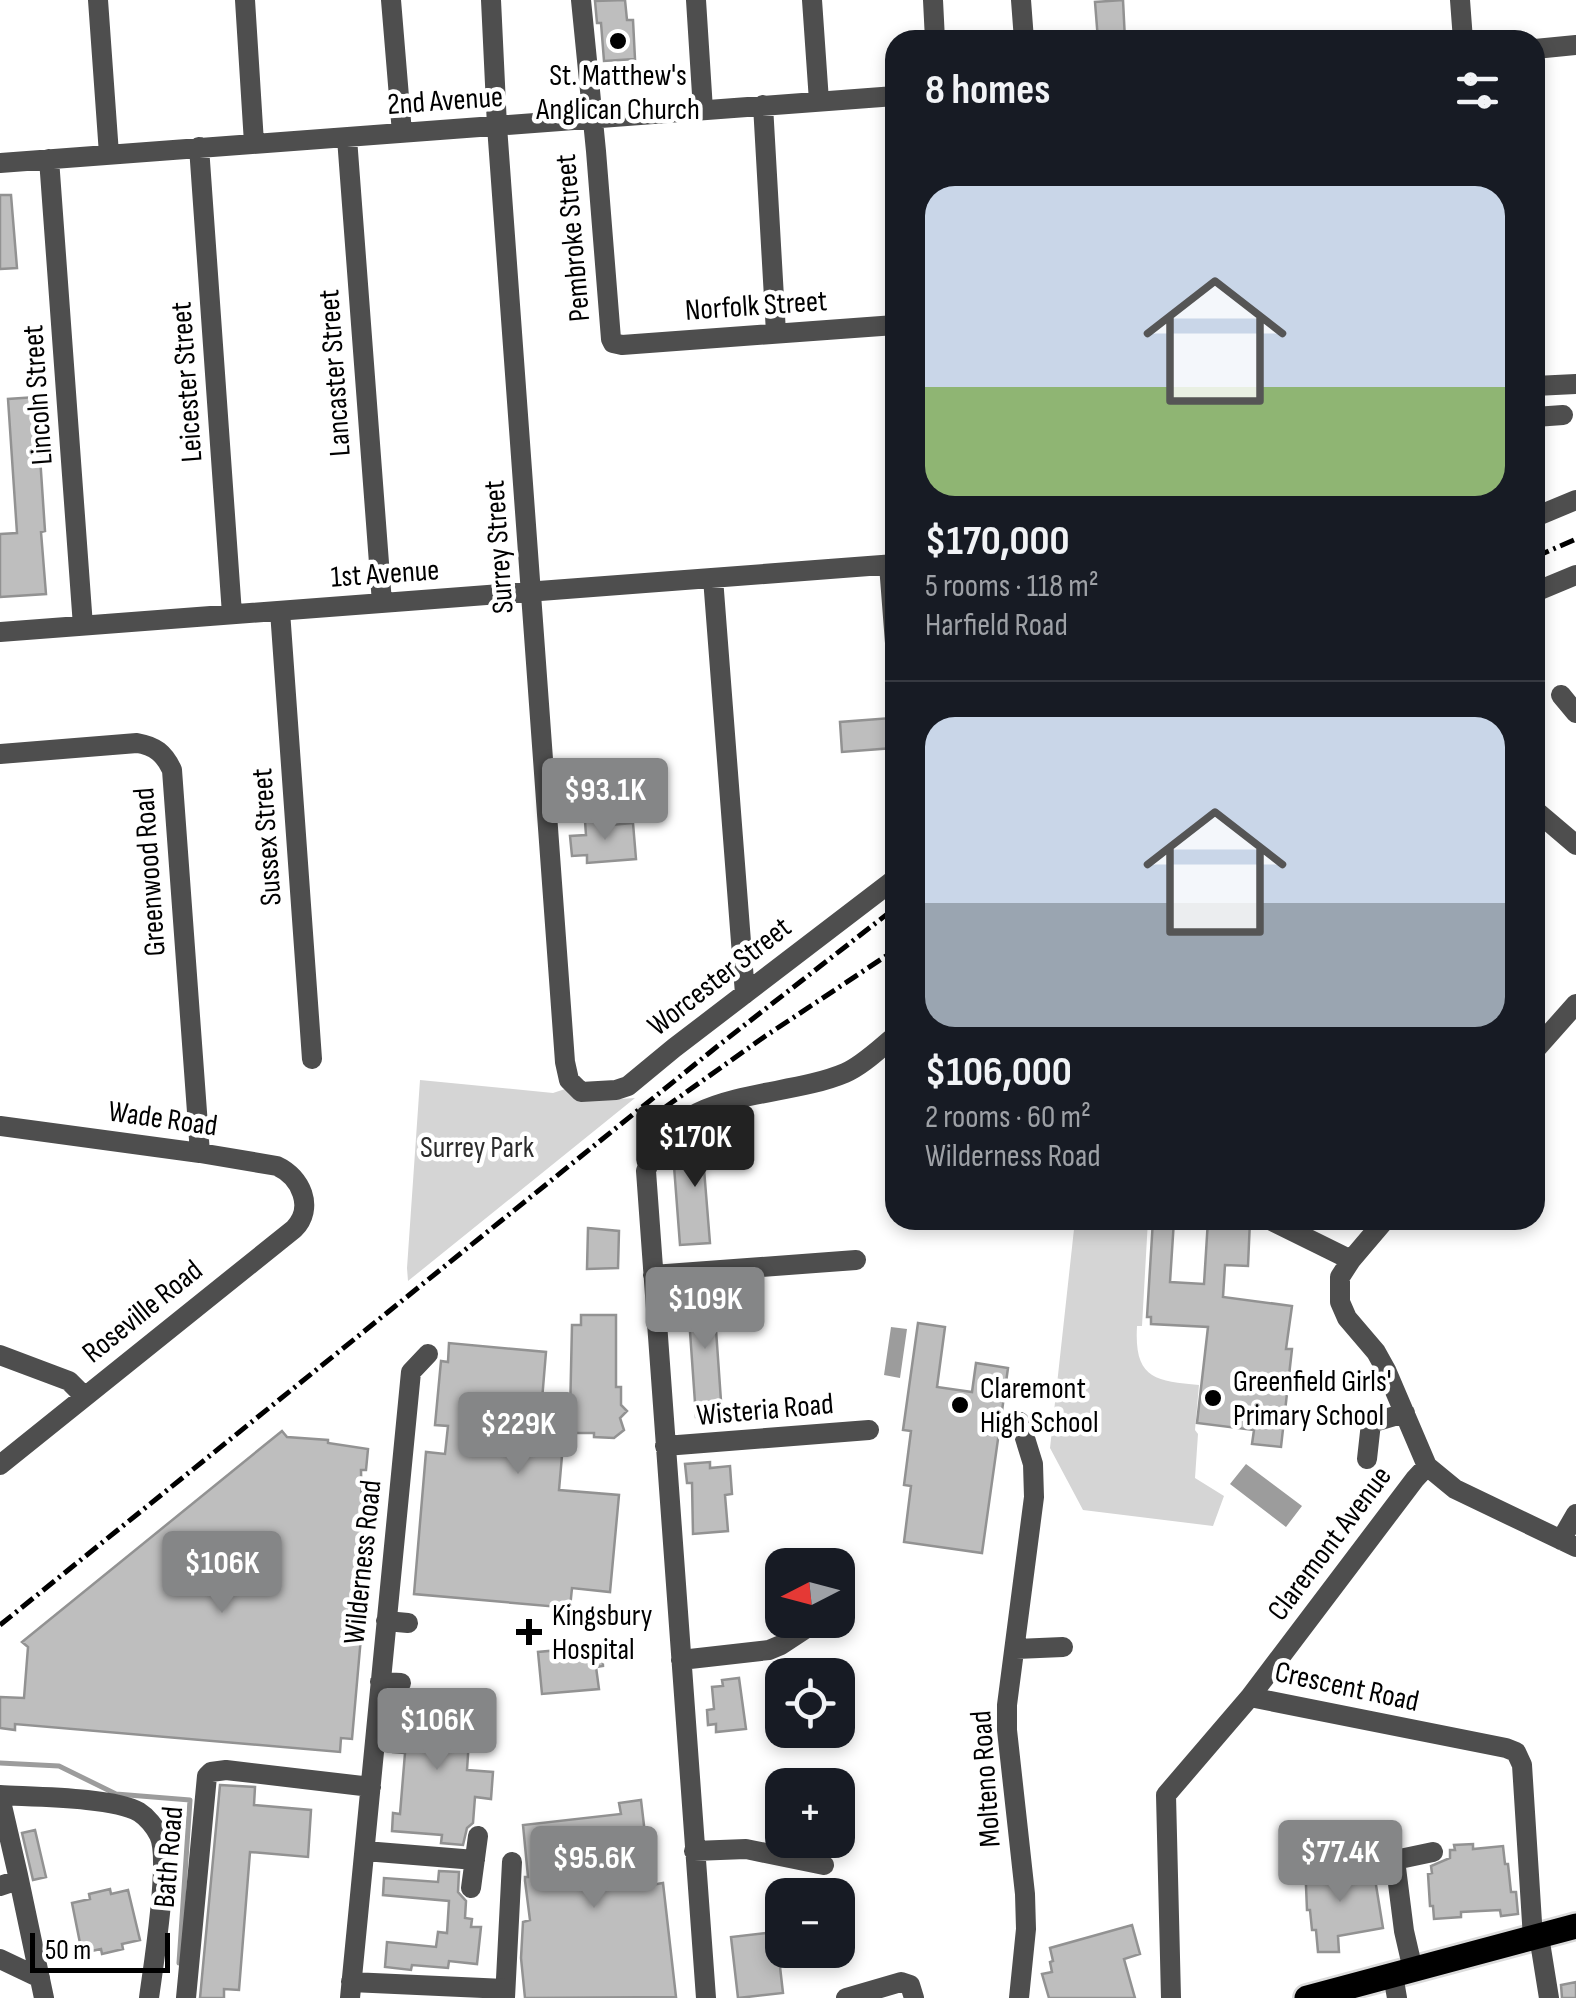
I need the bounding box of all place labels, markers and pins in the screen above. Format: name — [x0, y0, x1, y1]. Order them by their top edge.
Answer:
marker: St. Matthew's Anglican Church — [607, 30, 629, 52]
place label: St. Matthew's Anglican Church — [535, 58, 700, 128]
pin: $93.1K — [524, 758, 686, 843]
pin: $170K — [625, 1105, 765, 1190]
pin: $109K — [635, 1267, 775, 1352]
place label: Greenfield Girls' Primary School — [1233, 1364, 1391, 1434]
place label: Claremont High School — [980, 1371, 1099, 1441]
marker: Greenfield Girls' Primary School — [1202, 1387, 1224, 1409]
pin: $229K — [448, 1392, 588, 1477]
marker: Claremont High School — [949, 1394, 971, 1416]
pin: $106K — [152, 1531, 292, 1616]
place label: Kingsbury Hospital — [552, 1598, 653, 1668]
marker: Kingsbury Hospital — [516, 1619, 542, 1645]
pin: $106K — [367, 1688, 507, 1773]
pin: $77.4K — [1259, 1820, 1421, 1905]
pin: $95.6K — [513, 1826, 675, 1911]

